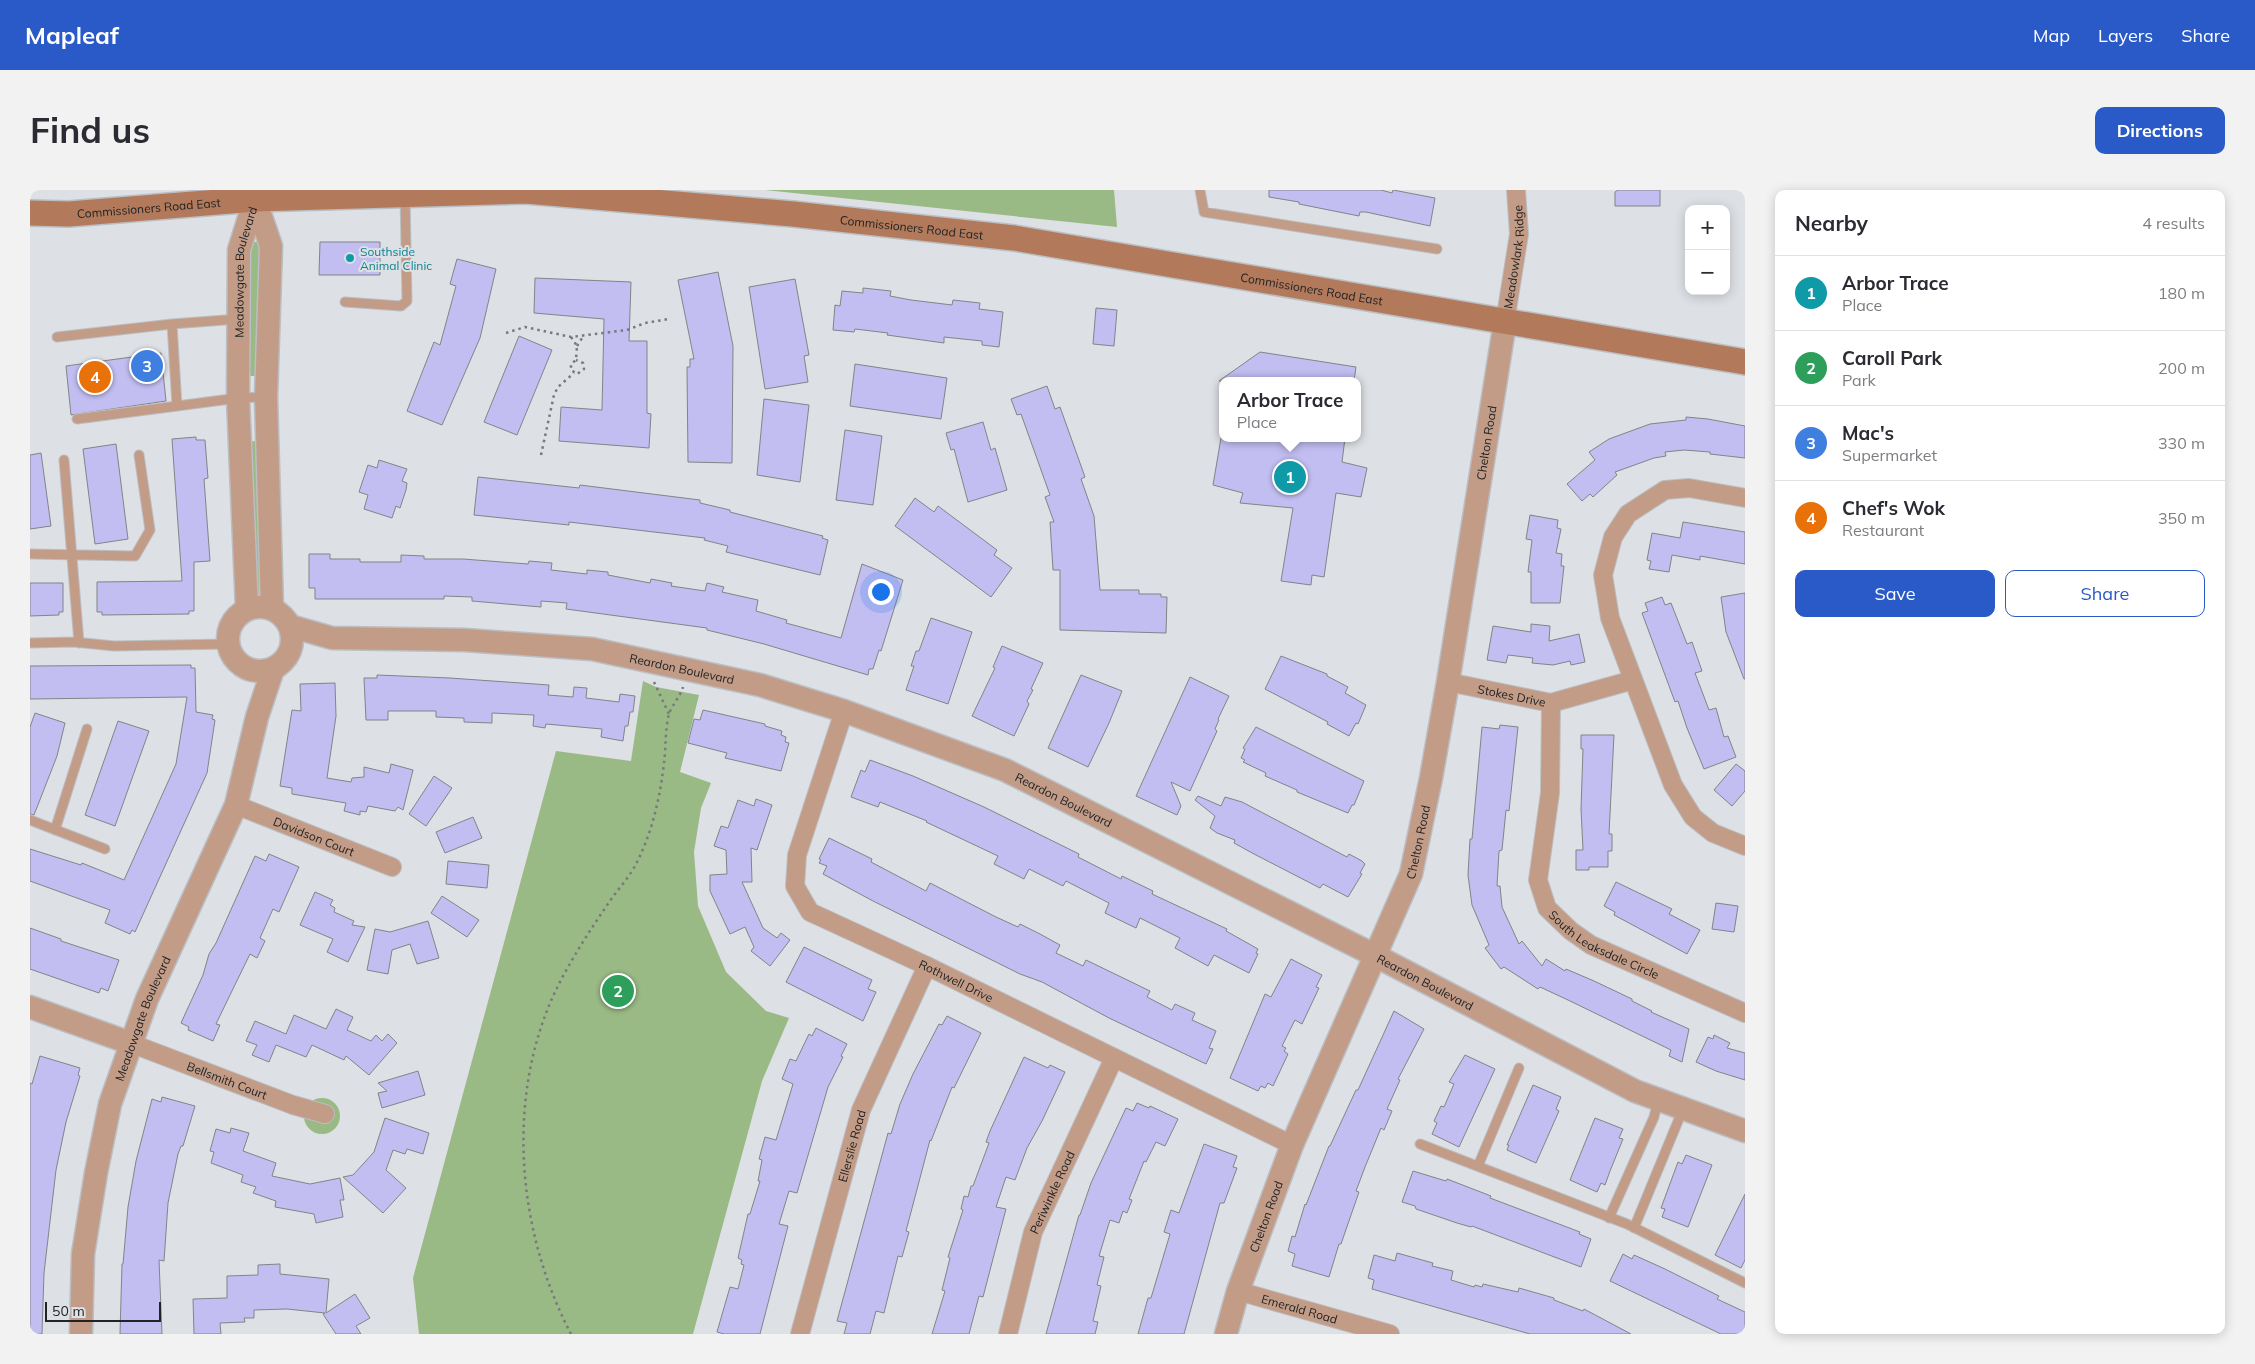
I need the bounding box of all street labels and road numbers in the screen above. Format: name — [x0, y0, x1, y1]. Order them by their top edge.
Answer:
street label: Commissioners Road East — [76, 194, 221, 221]
street label: Meadowlark Ridge — [1500, 204, 1527, 310]
street label: Meadowgate Boulevard — [231, 205, 260, 338]
street label: Commissioners Road East — [839, 212, 984, 242]
street label: Commissioners Road East — [1239, 269, 1384, 308]
street label: Chelton Road — [1473, 404, 1499, 481]
street label: Reardon Boulevard — [628, 650, 736, 687]
street label: Stokes Drive — [1476, 681, 1547, 709]
street label: Reardon Boulevard — [1013, 769, 1115, 830]
street label: Chelton Road — [1402, 804, 1433, 882]
street label: Davidson Court — [271, 813, 357, 859]
street label: South Leaksdale Circle — [1546, 907, 1662, 982]
street label: Reardon Boulevard — [1375, 950, 1476, 1013]
street label: Meadowgate Boulevard — [111, 953, 173, 1083]
street label: Rothwell Drive — [917, 956, 996, 1005]
street label: Bellsmith Court — [185, 1058, 269, 1102]
street label: Ellerslie Road — [834, 1108, 868, 1184]
street label: Periwinkle Road — [1026, 1148, 1077, 1236]
street label: Chelton Road — [1245, 1179, 1286, 1254]
street label: Emerald Road — [1260, 1291, 1339, 1326]

